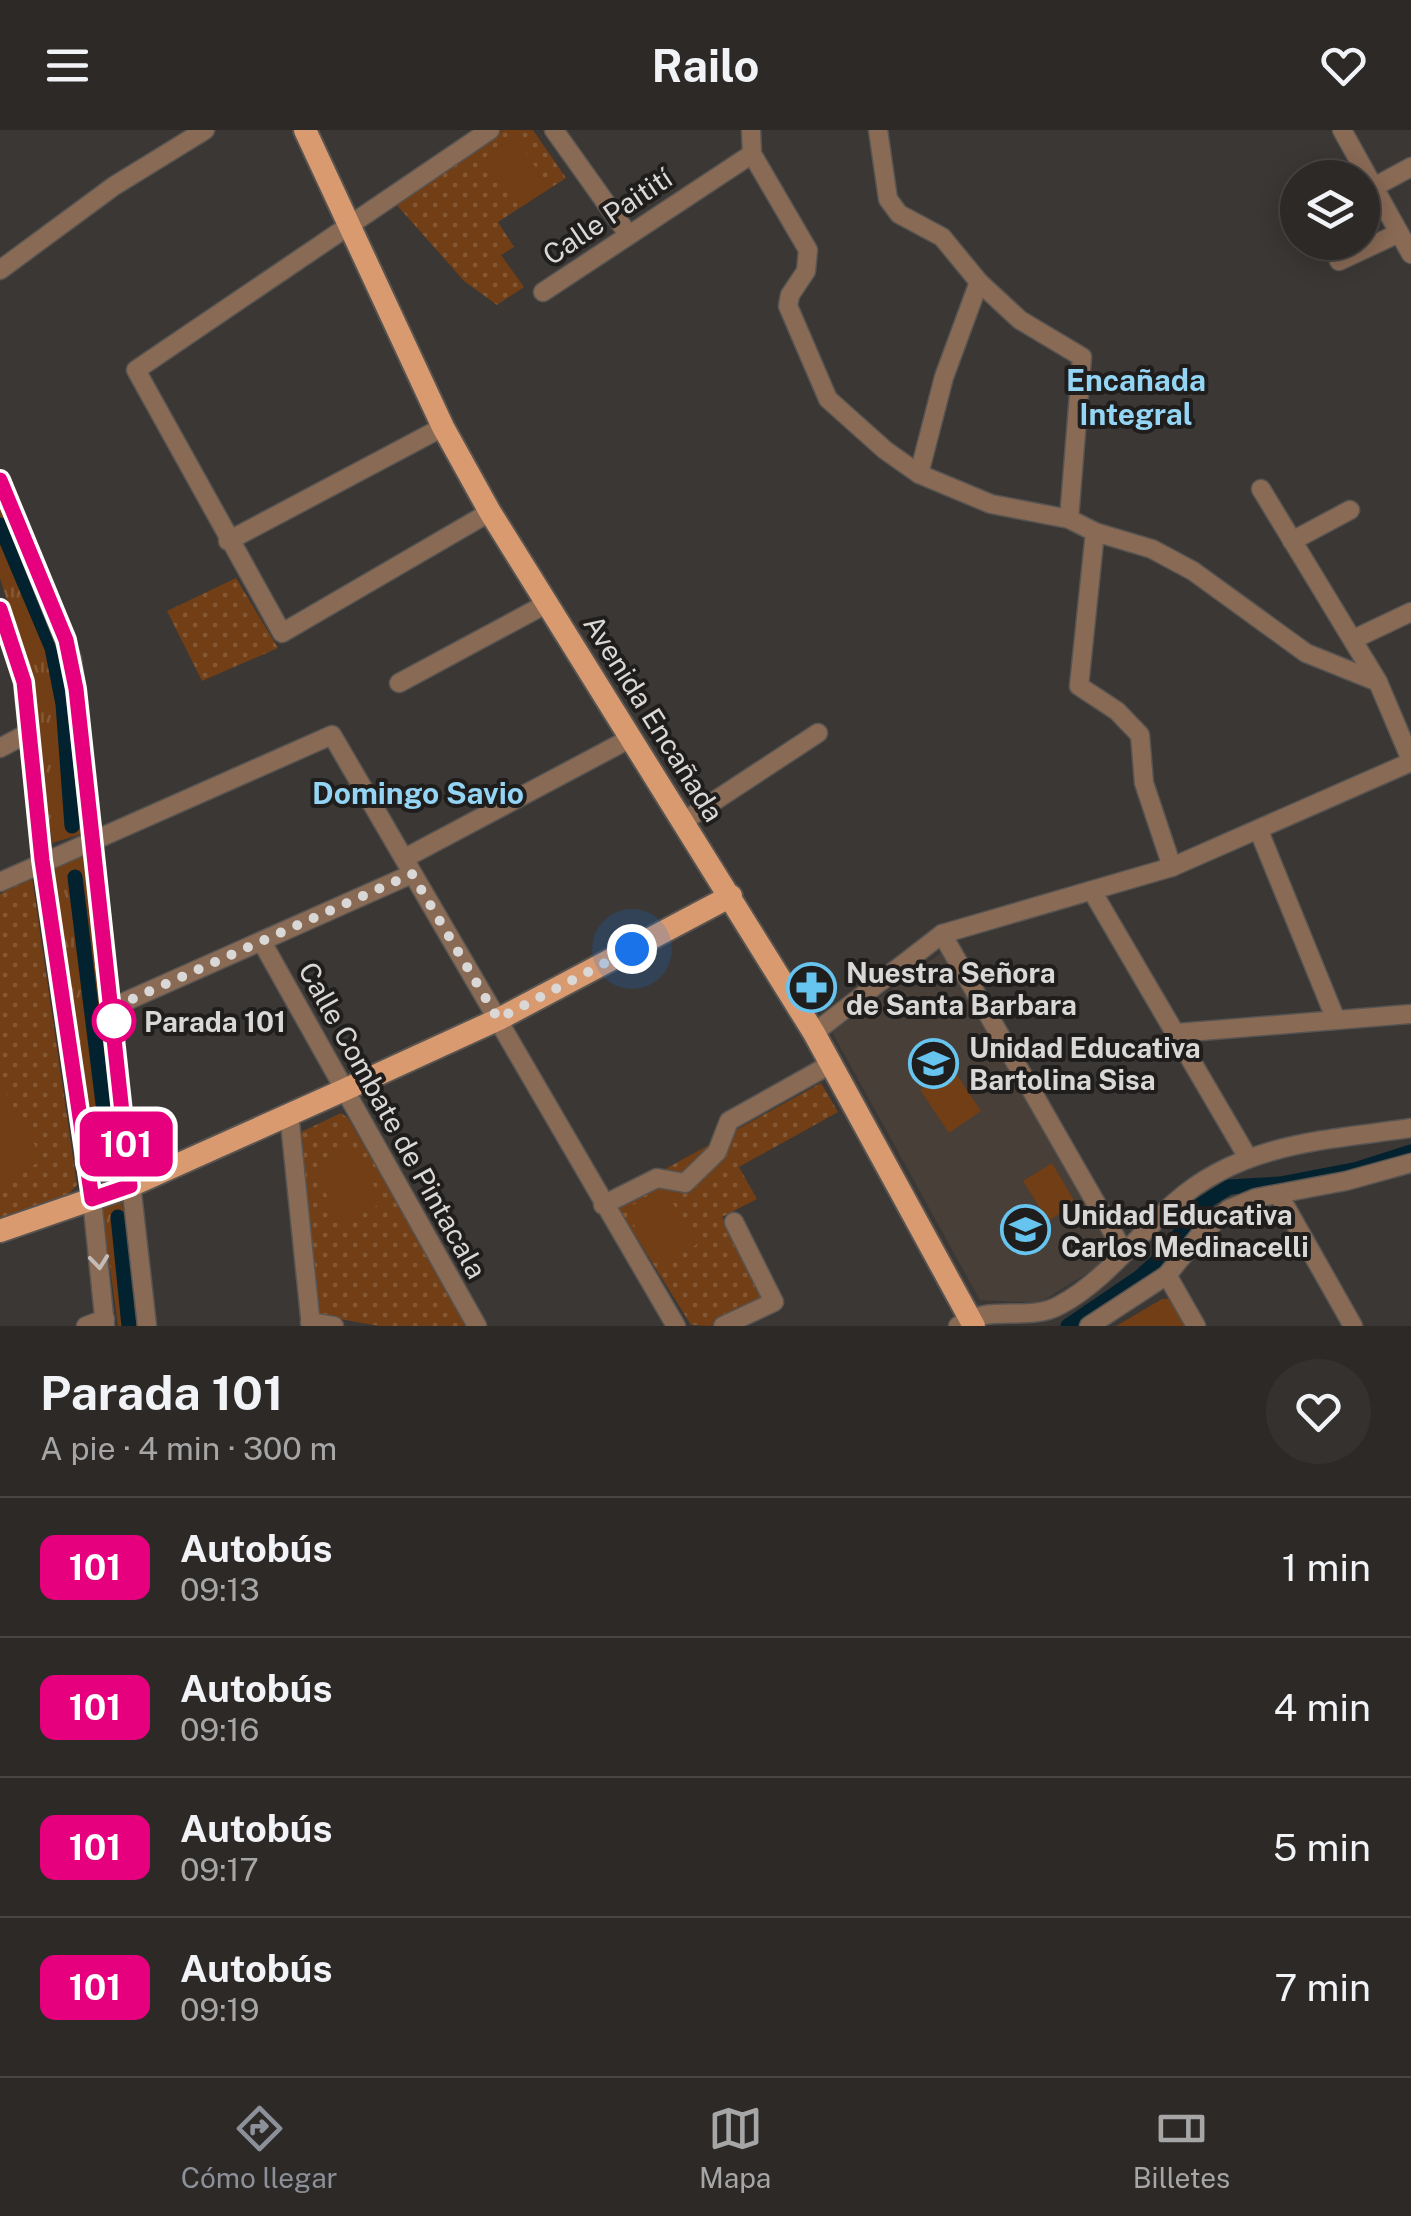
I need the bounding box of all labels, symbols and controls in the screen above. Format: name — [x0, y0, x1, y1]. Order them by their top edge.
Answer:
icon: menu — [40, 38, 95, 93]
icon: heart — [1316, 38, 1371, 93]
text: Railo — [652, 39, 759, 92]
street label: Calle Paitití — [536, 160, 679, 271]
map controls — [1280, 160, 1380, 260]
button: layers — [1280, 160, 1380, 260]
district label: Encañada Integral — [1066, 362, 1206, 432]
street label: Avenida Encañada — [577, 609, 731, 827]
district label: Domingo Savio — [312, 775, 524, 811]
your location — [607, 924, 657, 974]
street label: Calle Combate de Pintacala — [292, 956, 494, 1284]
place label: Nuestra Señora de Santa Barbara — [846, 956, 1077, 1021]
pharmacy icon: Nuestra Señora de Santa Barbara — [785, 962, 837, 1014]
marker: Parada 101 — [93, 1000, 135, 1042]
place label: Parada 101 — [144, 1005, 286, 1038]
place label: Unidad Educativa Bartolina Sisa — [969, 1031, 1201, 1096]
school or university icon: Unidad Educativa Bartolina Sisa — [908, 1037, 960, 1089]
line badge: 101 — [68, 1112, 184, 1176]
text: 101 — [100, 1124, 152, 1165]
place label: Unidad Educativa Carlos Medinacelli — [1061, 1198, 1309, 1263]
school or university icon: Unidad Educativa Carlos Medinacelli — [1000, 1204, 1052, 1256]
one-way arrow — [88, 1255, 109, 1271]
button: heart — [1266, 1359, 1371, 1464]
text: Parada 101 — [40, 1364, 284, 1421]
text: A pie · 4 min · 300 m — [40, 1430, 337, 1467]
text: Autobús — [180, 1526, 332, 1571]
text: 1 min — [1282, 1545, 1371, 1590]
text: 101 — [69, 1547, 121, 1588]
text: 09:13 — [180, 1571, 260, 1608]
text: Autobús — [180, 1666, 332, 1711]
text: 4 min — [1273, 1685, 1371, 1730]
text: 101 — [69, 1687, 121, 1728]
text: 09:16 — [180, 1711, 260, 1748]
text: Autobús — [180, 1806, 332, 1851]
text: 5 min — [1273, 1825, 1371, 1870]
text: 101 — [69, 1827, 121, 1868]
text: 09:17 — [180, 1851, 259, 1888]
text: Autobús — [180, 1946, 332, 1991]
text: 7 min — [1274, 1965, 1371, 2010]
text: 101 — [69, 1967, 121, 2008]
text: 09:19 — [180, 1991, 260, 2028]
tab: Cómo llegar — [181, 2101, 338, 2194]
tab: Mapa — [699, 2101, 771, 2194]
tab: Billetes — [1133, 2101, 1230, 2194]

